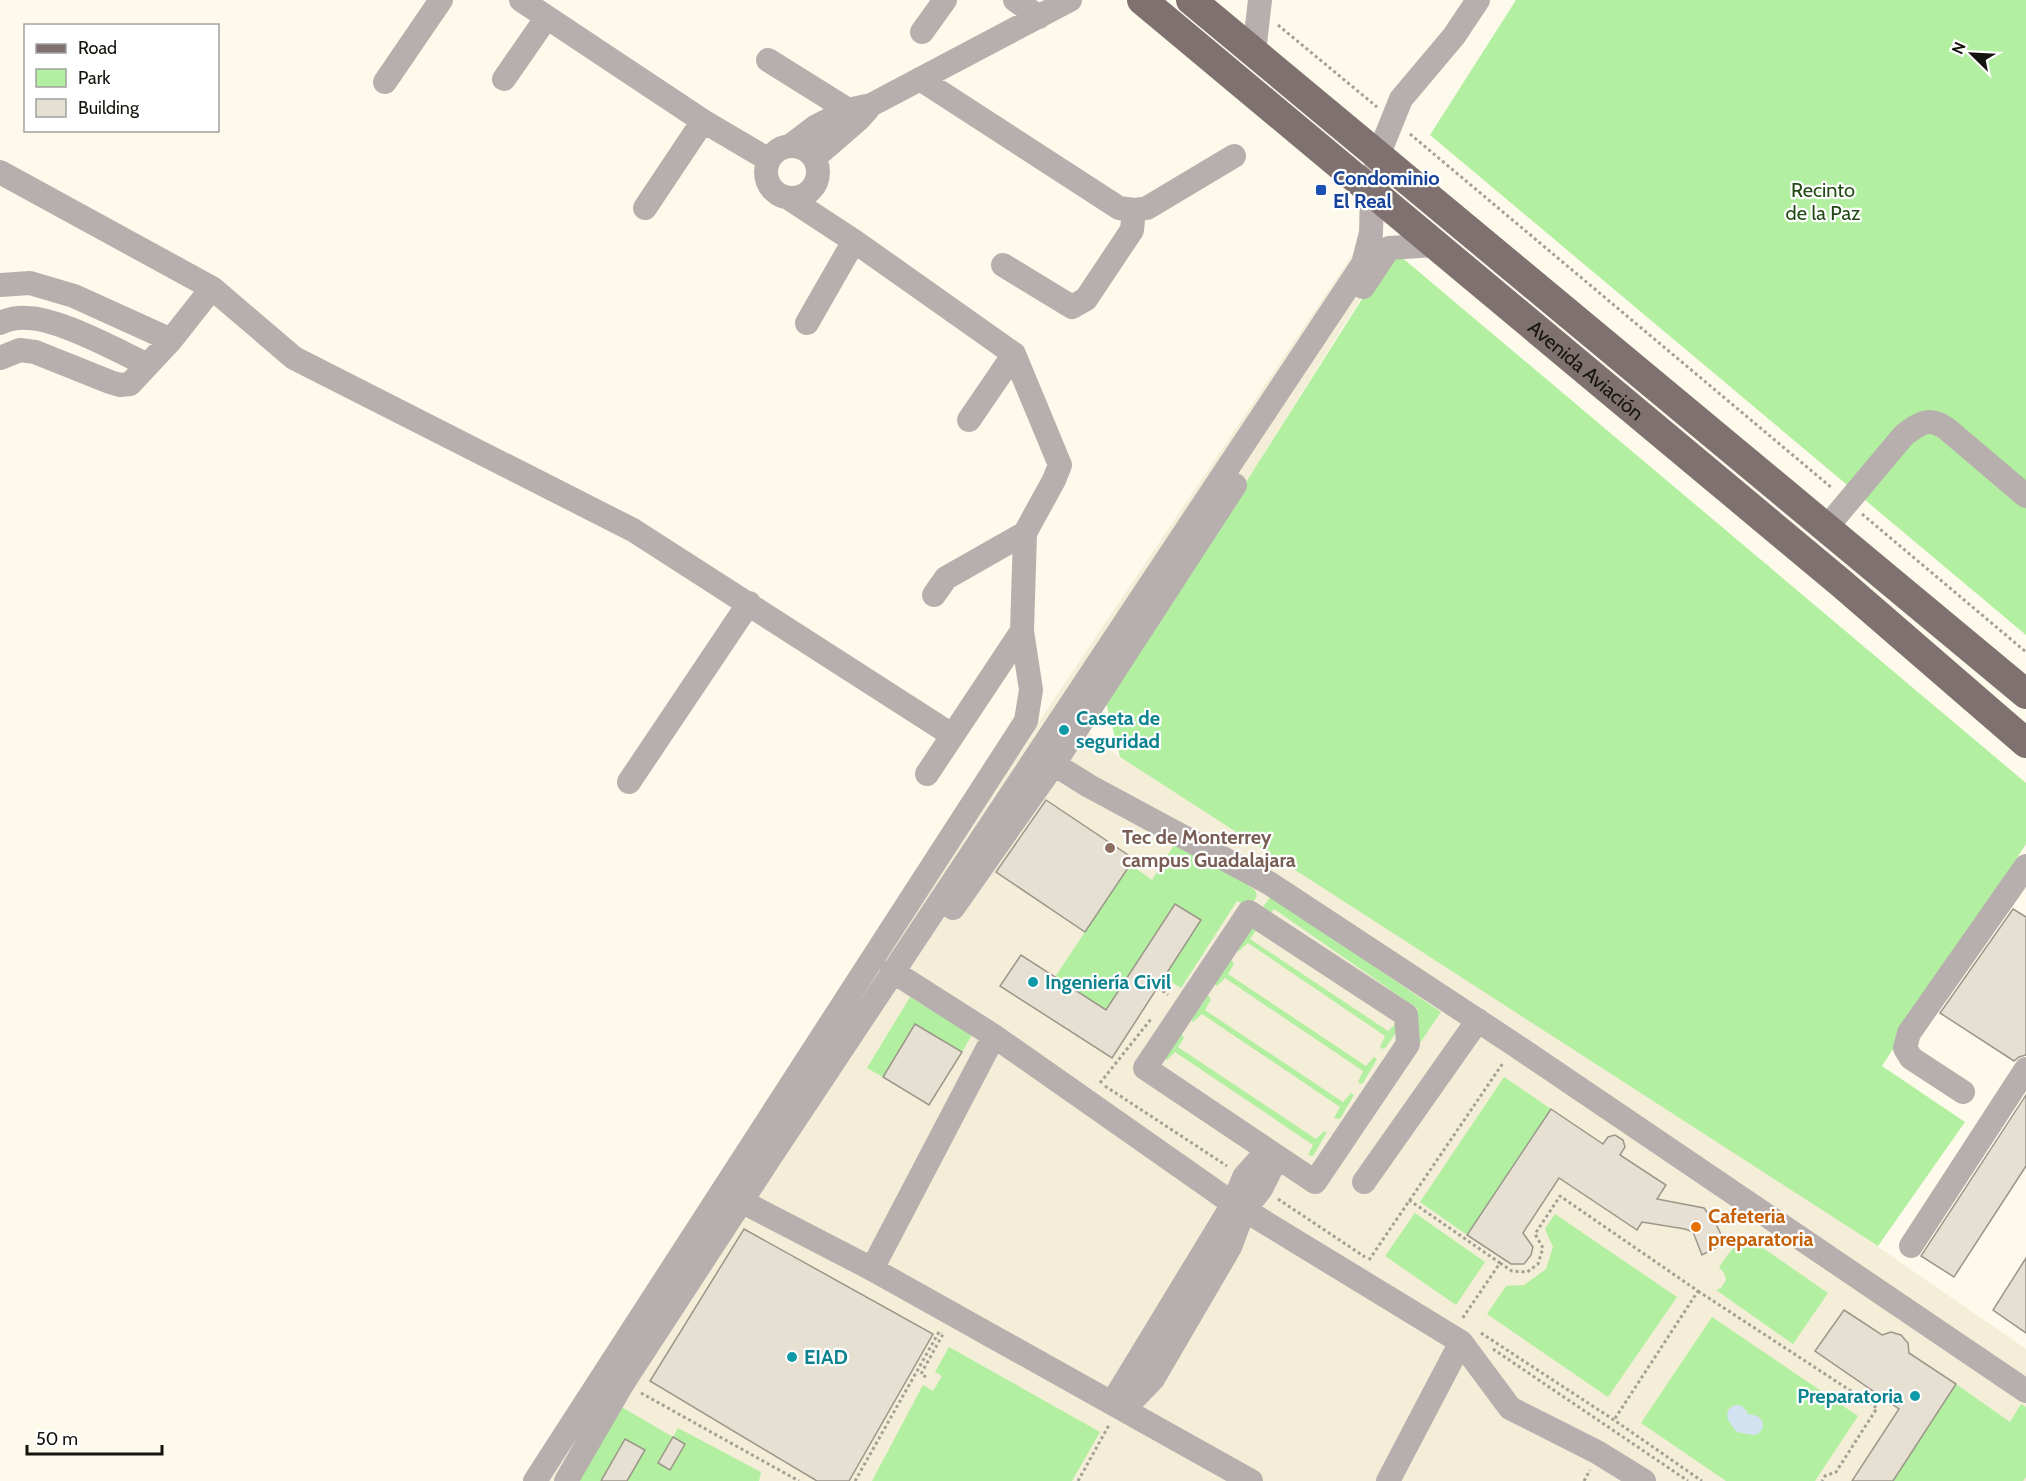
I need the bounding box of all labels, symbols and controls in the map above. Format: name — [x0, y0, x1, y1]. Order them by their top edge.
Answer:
legend — [24, 24, 219, 132]
north arrow — [1942, 24, 2002, 84]
text: Road — [78, 37, 117, 59]
text: N — [1948, 39, 1970, 57]
text: Park — [78, 67, 111, 89]
text: Building — [78, 97, 140, 119]
place label: Condominio El Real — [1333, 166, 1440, 213]
park label: Recinto de la Paz — [1786, 178, 1860, 225]
marker: Condominio El Real — [1314, 183, 1328, 197]
street label: Avenida Aviación — [1523, 315, 1648, 425]
place label: Caseta de seguridad — [1076, 706, 1160, 753]
marker: Caseta de seguridad — [1057, 723, 1071, 737]
place label: Tec de Monterrey campus Guadalajara — [1122, 825, 1296, 872]
marker: Tec de Monterrey campus Guadalajara — [1103, 841, 1117, 855]
place label: Ingeniería Civil — [1045, 970, 1171, 994]
marker: Ingeniería Civil — [1026, 975, 1040, 989]
place label: Cafeteria preparatoria — [1708, 1204, 1814, 1251]
marker: Cafeteria preparatoria — [1689, 1220, 1703, 1234]
place label: EIAD — [804, 1345, 848, 1369]
marker: EIAD — [785, 1350, 799, 1364]
place label: Preparatoria — [1797, 1384, 1903, 1408]
marker: Preparatoria — [1908, 1389, 1922, 1403]
scale bar — [27, 1418, 162, 1456]
text: 50 m — [36, 1428, 78, 1450]

